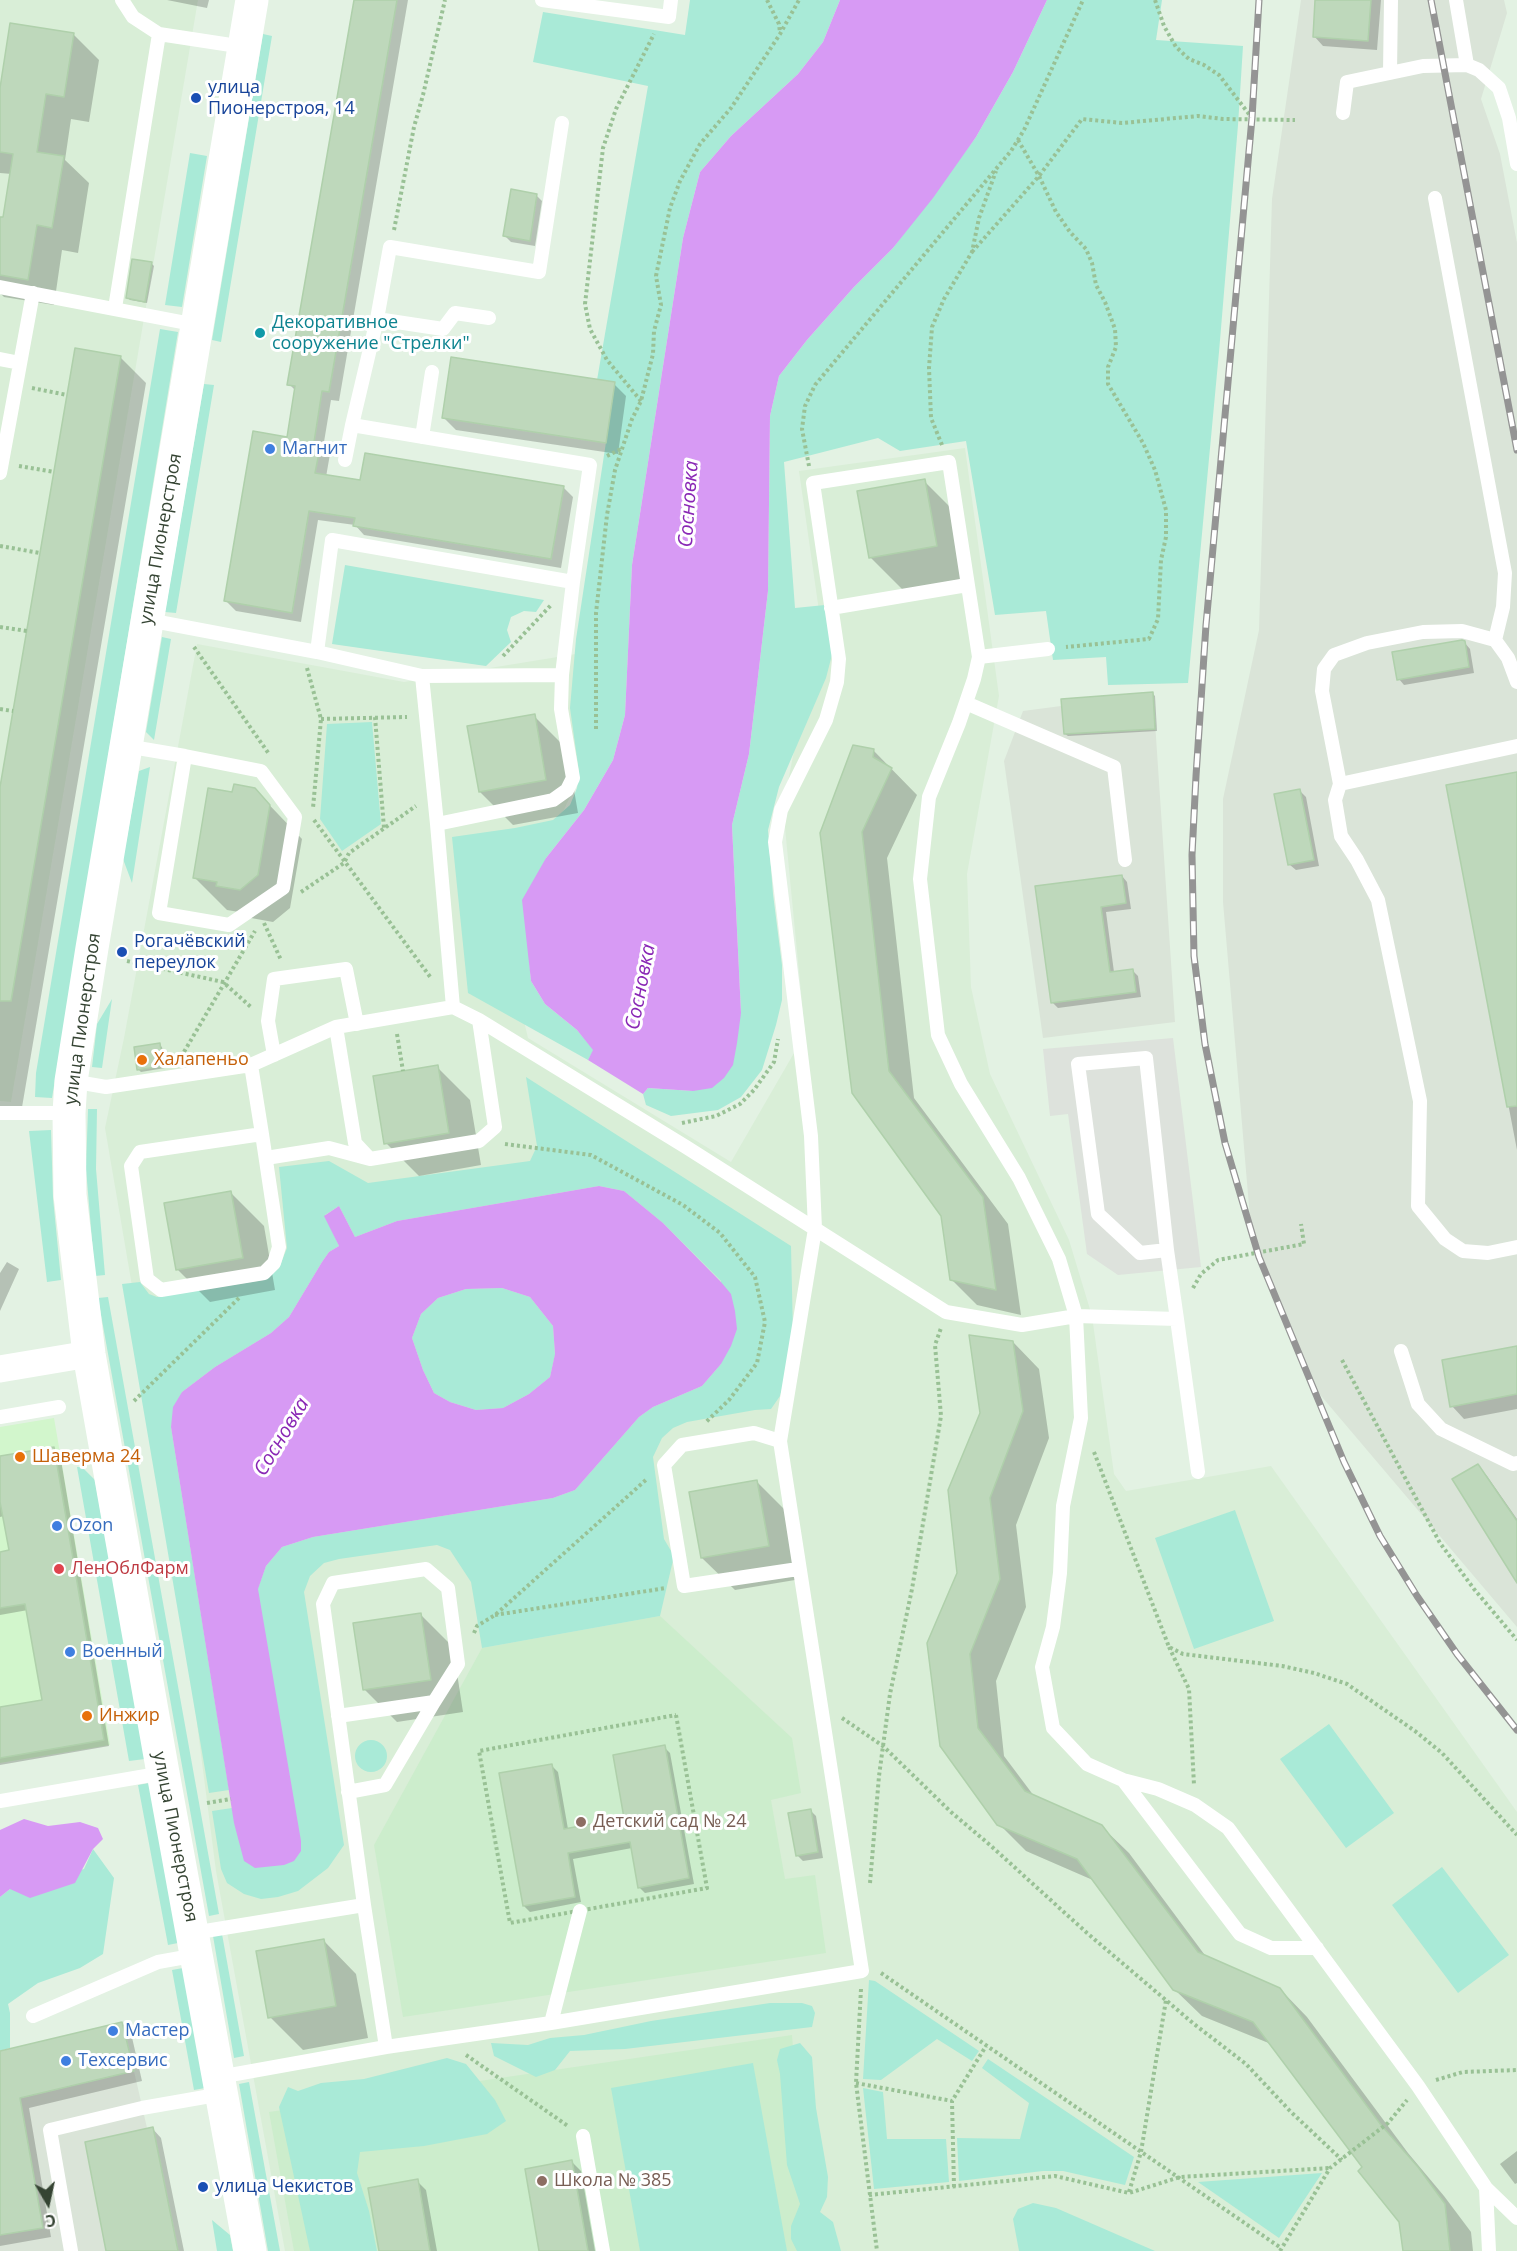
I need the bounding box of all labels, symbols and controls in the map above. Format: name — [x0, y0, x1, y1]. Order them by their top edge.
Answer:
place label: улица Пионерстроя, 14 — [208, 77, 355, 119]
marker: улица Пионерстроя, 14 — [189, 91, 203, 105]
place label: Декоративное сооружение "Стрелки" — [272, 312, 470, 354]
marker: Декоративное сооружение "Стрелки" — [253, 326, 267, 340]
place label: Магнит — [282, 438, 347, 460]
marker: Магнит — [263, 442, 277, 456]
street label: улица Пионерстроя — [135, 452, 187, 626]
water label: Сосновка — [674, 460, 704, 548]
place label: Рогачёвский переулок — [134, 931, 246, 974]
street label: улица Пионерстроя — [60, 932, 106, 1106]
water label: Сосновка — [621, 942, 661, 1032]
marker: Рогачёвский переулок — [115, 945, 129, 959]
place label: Халапеньо — [154, 1049, 249, 1071]
marker: Халапеньо — [135, 1053, 149, 1067]
water label: Сосновка — [249, 1394, 315, 1480]
place label: Шаверма 24 — [32, 1446, 140, 1468]
marker: Шаверма 24 — [13, 1450, 27, 1464]
place label: Ozon — [69, 1515, 113, 1537]
marker: Ozon — [50, 1519, 64, 1533]
place label: ЛенОблФарм — [71, 1558, 189, 1580]
marker: ЛенОблФарм — [52, 1562, 66, 1576]
place label: Военный — [82, 1641, 163, 1663]
marker: Военный — [63, 1645, 77, 1659]
place label: Инжир — [99, 1705, 160, 1727]
marker: Инжир — [80, 1709, 94, 1723]
street label: улица Пионерстроя — [148, 1750, 202, 1924]
place label: Детский сад № 24 — [593, 1811, 747, 1833]
marker: Детский сад № 24 — [574, 1815, 588, 1829]
place label: Мастер — [125, 2020, 189, 2042]
marker: Мастер — [106, 2024, 120, 2038]
place label: Техсервис — [78, 2050, 168, 2072]
marker: Техсервис — [59, 2054, 73, 2068]
place label: Школа № 385 — [554, 2170, 672, 2192]
north arrow — [18, 2173, 78, 2233]
marker: Школа № 385 — [535, 2174, 549, 2188]
place label: улица Чекистов — [215, 2176, 353, 2198]
marker: улица Чекистов — [196, 2180, 210, 2194]
text: С — [44, 2209, 58, 2232]

